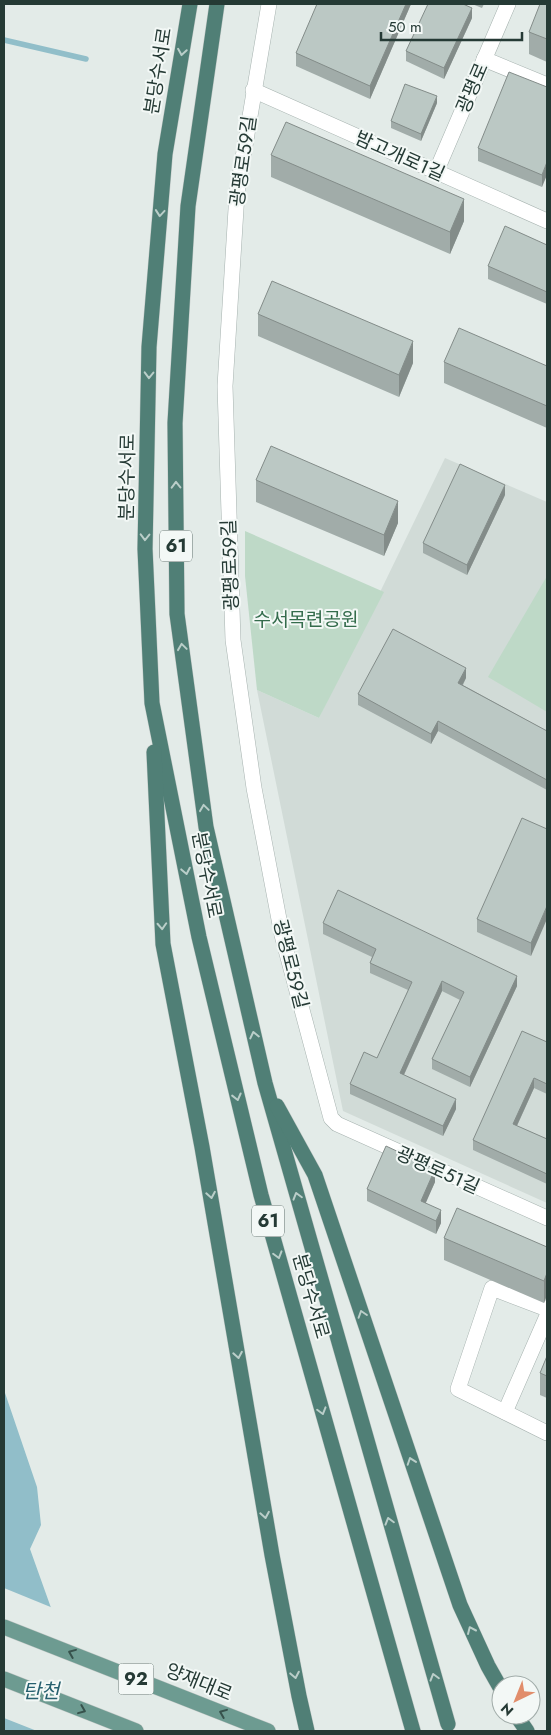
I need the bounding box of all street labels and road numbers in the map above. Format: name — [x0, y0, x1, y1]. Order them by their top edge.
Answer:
street label: 분당수서로 — [138, 26, 178, 116]
street label: 광평로 — [449, 59, 495, 117]
street label: 광평로59길 — [223, 114, 263, 208]
street label: 밤고개로1길 — [351, 124, 449, 188]
street label: 분당수서로 — [113, 433, 141, 521]
street label: 광평로59길 — [215, 519, 245, 611]
road number: 61 — [160, 530, 192, 562]
street label: 분당수서로 — [185, 830, 229, 920]
street label: 광평로59길 — [267, 916, 315, 1012]
street label: 광평로51길 — [392, 1140, 484, 1200]
road number: 61 — [252, 1206, 284, 1236]
street label: 분당수서로 — [286, 1250, 336, 1342]
street label: 양재대로 — [162, 1656, 236, 1708]
road number: 92 — [118, 1664, 154, 1695]

